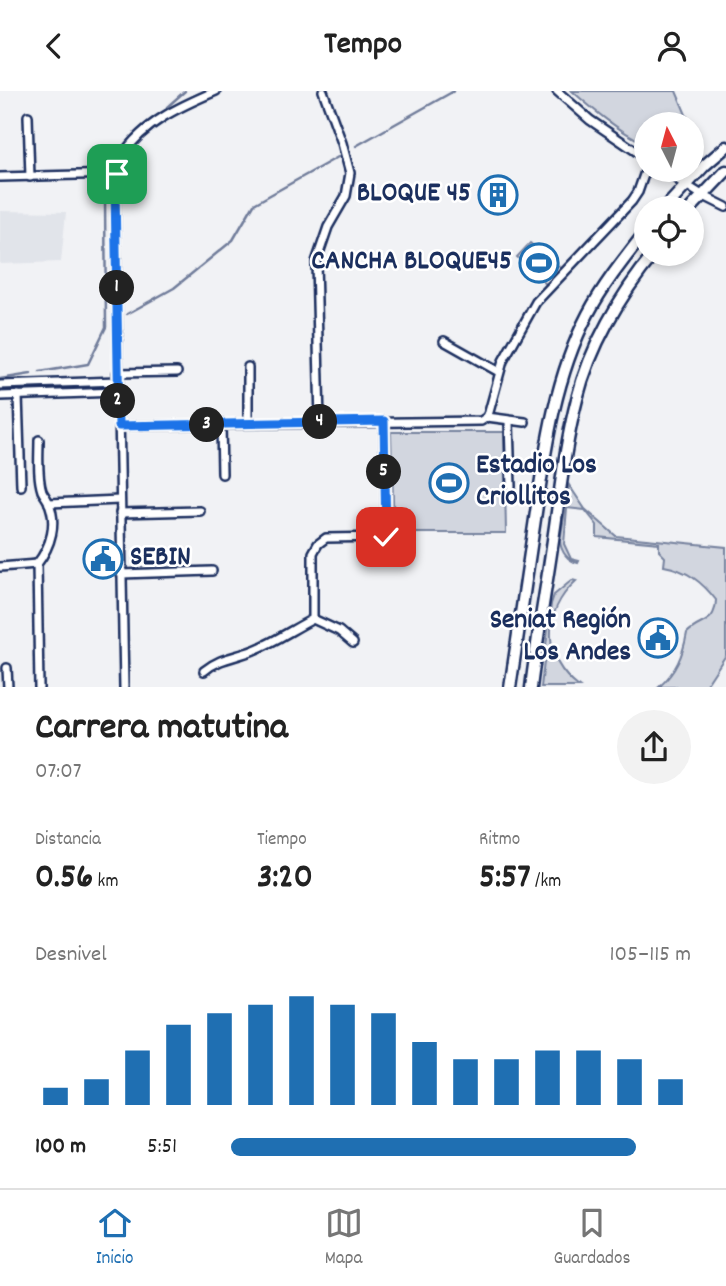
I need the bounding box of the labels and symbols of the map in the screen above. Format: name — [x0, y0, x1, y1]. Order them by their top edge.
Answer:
north arrow — [634, 112, 704, 182]
pin — [87, 144, 147, 204]
building icon: BLOQUE 45 — [477, 174, 519, 216]
place label: BLOQUE 45 — [357, 175, 471, 215]
sports icon: CANCHA BLOQUE45 — [518, 242, 560, 284]
place label: CANCHA BLOQUE45 — [311, 243, 512, 283]
pin: 1 — [100, 271, 134, 305]
pin: 2 — [100, 383, 136, 419]
pin: 4 — [302, 405, 338, 439]
pin: 3 — [190, 407, 224, 443]
place label: Estadio Los Criollitos — [476, 447, 597, 519]
pin: 5 — [366, 455, 402, 489]
sports icon: Estadio Los Criollitos — [428, 462, 470, 504]
pin — [356, 507, 416, 567]
public building icon: SEBIN — [82, 538, 124, 580]
place label: SEBIN — [130, 539, 191, 579]
place label: Seniat Región Los Andes — [490, 602, 631, 674]
public building icon: Seniat Región Los Andes — [637, 617, 679, 659]

